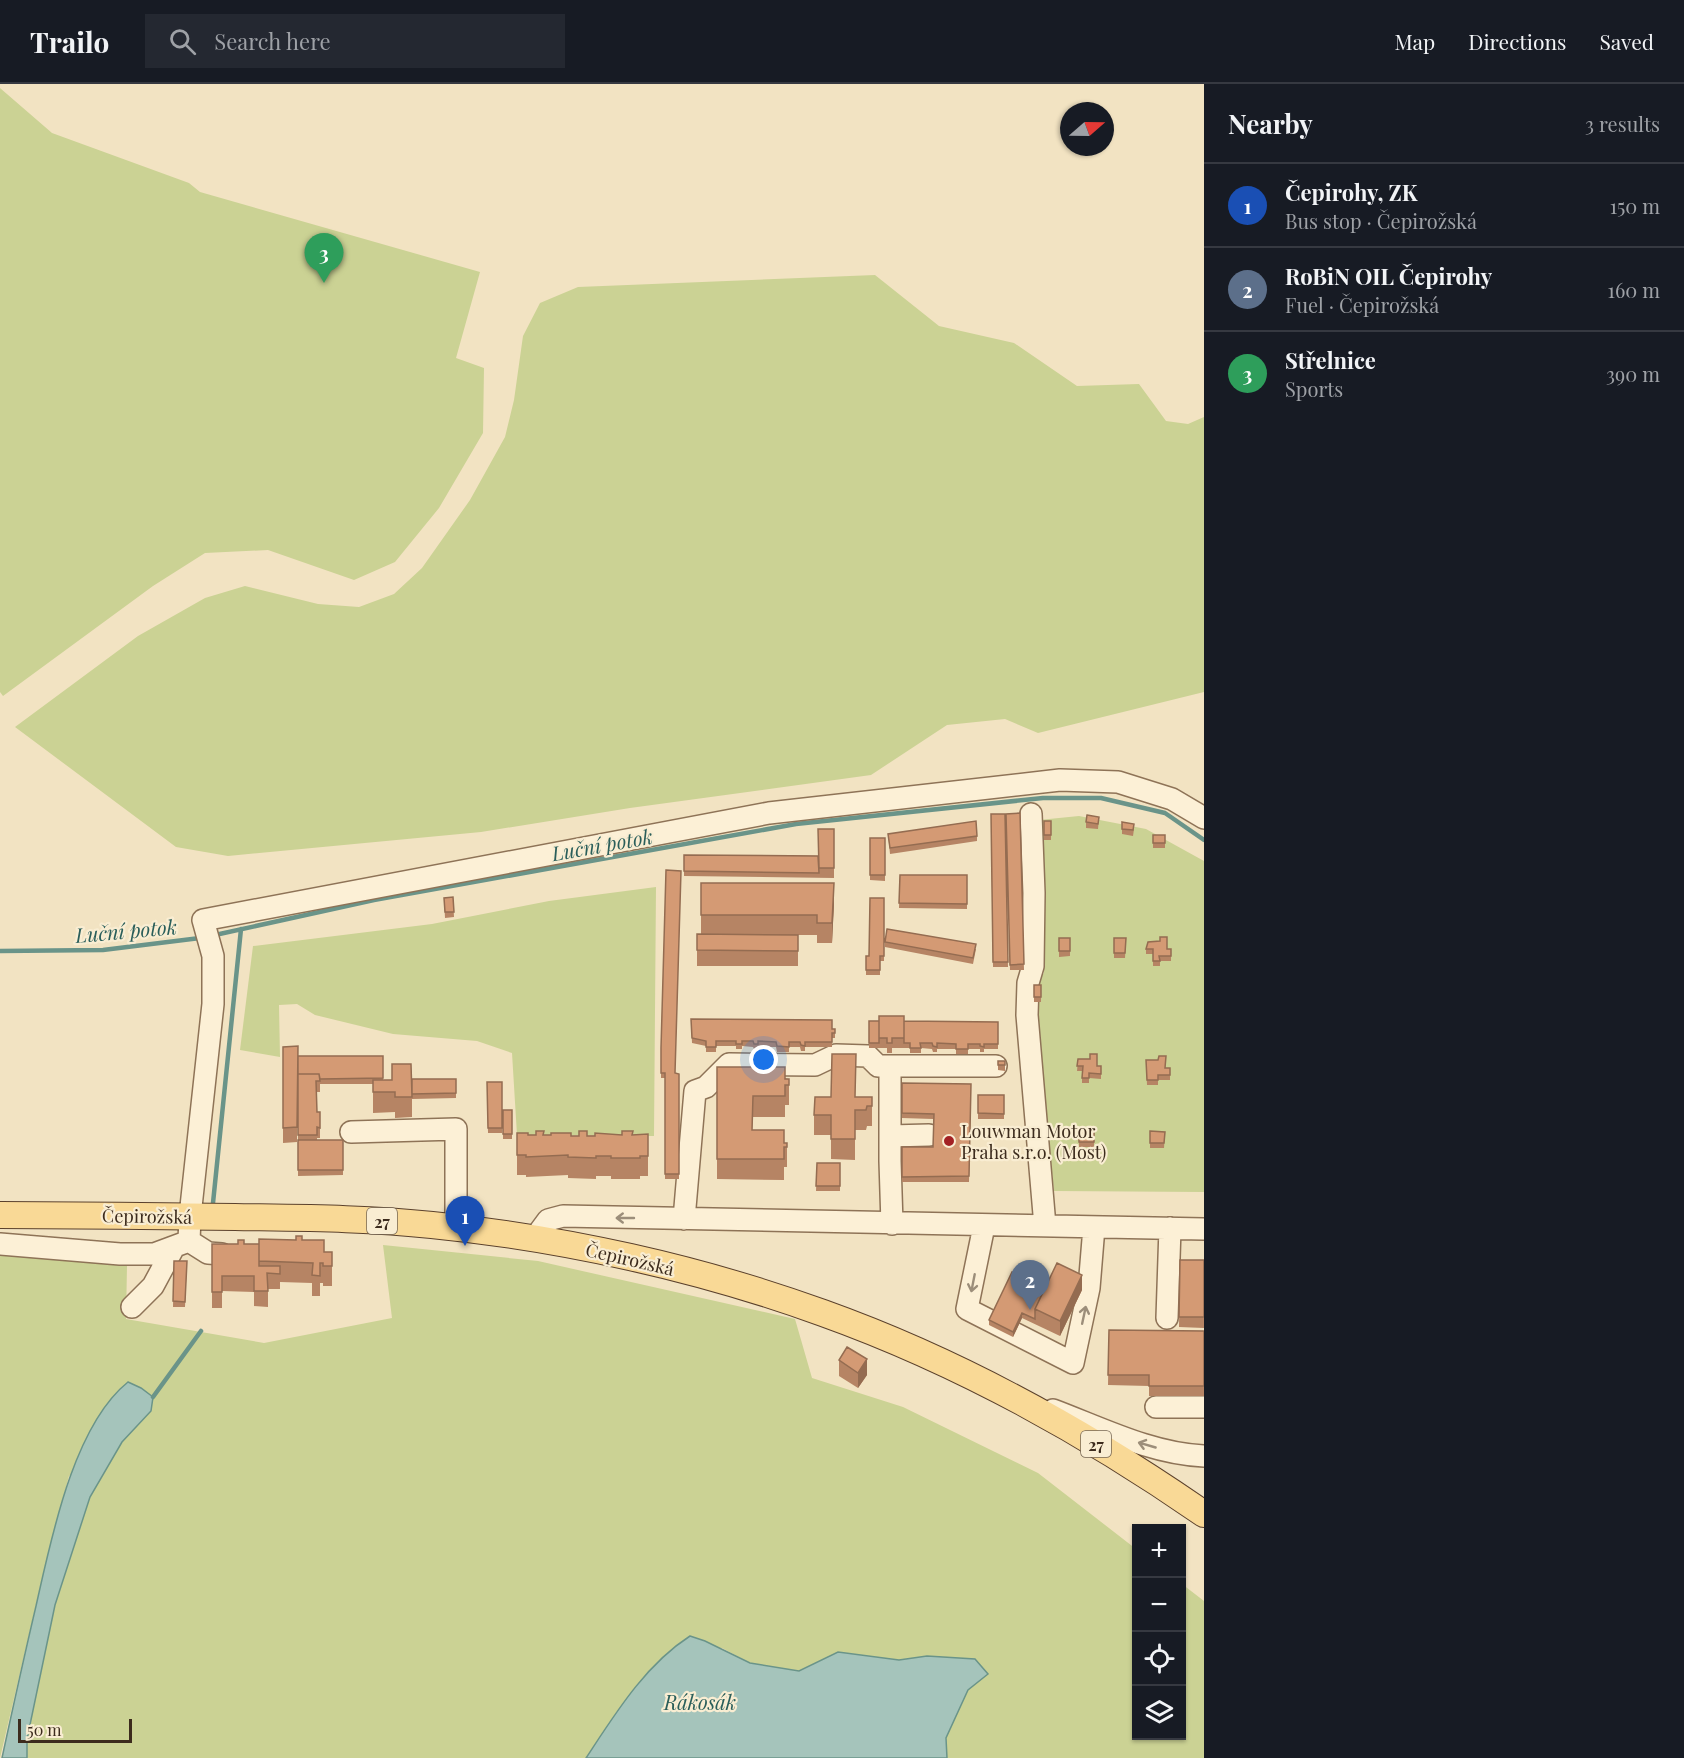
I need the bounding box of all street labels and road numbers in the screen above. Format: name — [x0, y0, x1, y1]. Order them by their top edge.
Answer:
street label: Čepirožská — [102, 1203, 192, 1229]
road number: 27 — [367, 1208, 397, 1234]
street label: Čepirožská — [583, 1237, 677, 1281]
road number: 27 — [1081, 1431, 1111, 1457]

